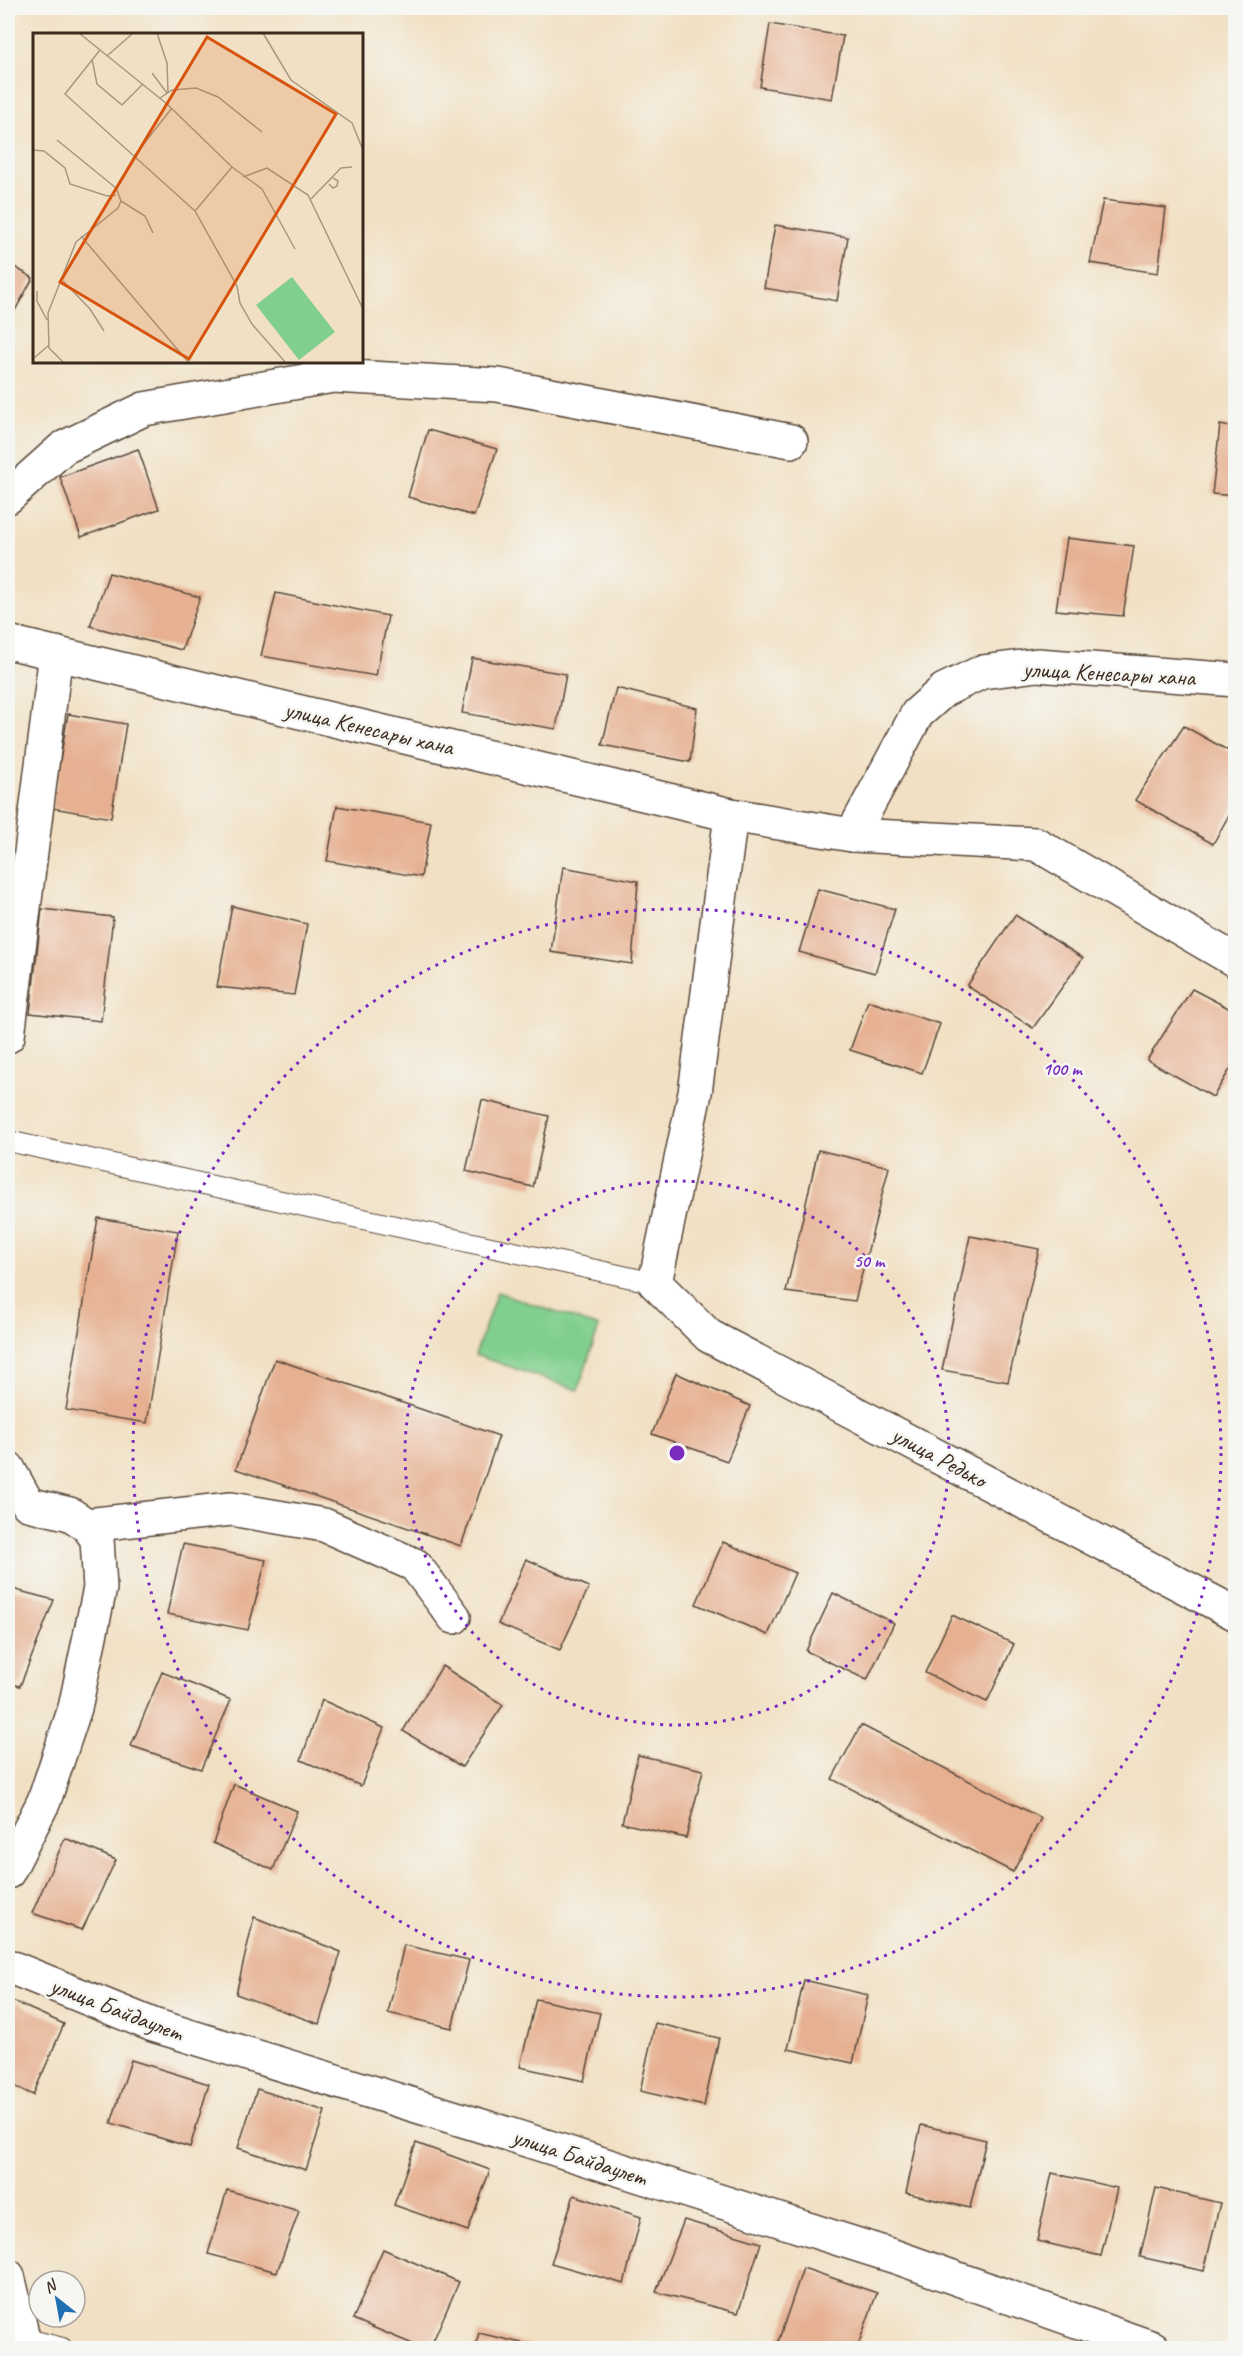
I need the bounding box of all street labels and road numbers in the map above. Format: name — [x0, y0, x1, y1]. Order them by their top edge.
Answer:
street label: улица Кенесары хана — [1020, 653, 1197, 693]
street label: улица Кенесары хана — [280, 694, 458, 762]
street label: улица Редько — [885, 1419, 994, 1496]
street label: улица Байдаулет — [44, 1969, 188, 2048]
street label: улица Байдаулет — [507, 2120, 652, 2193]

